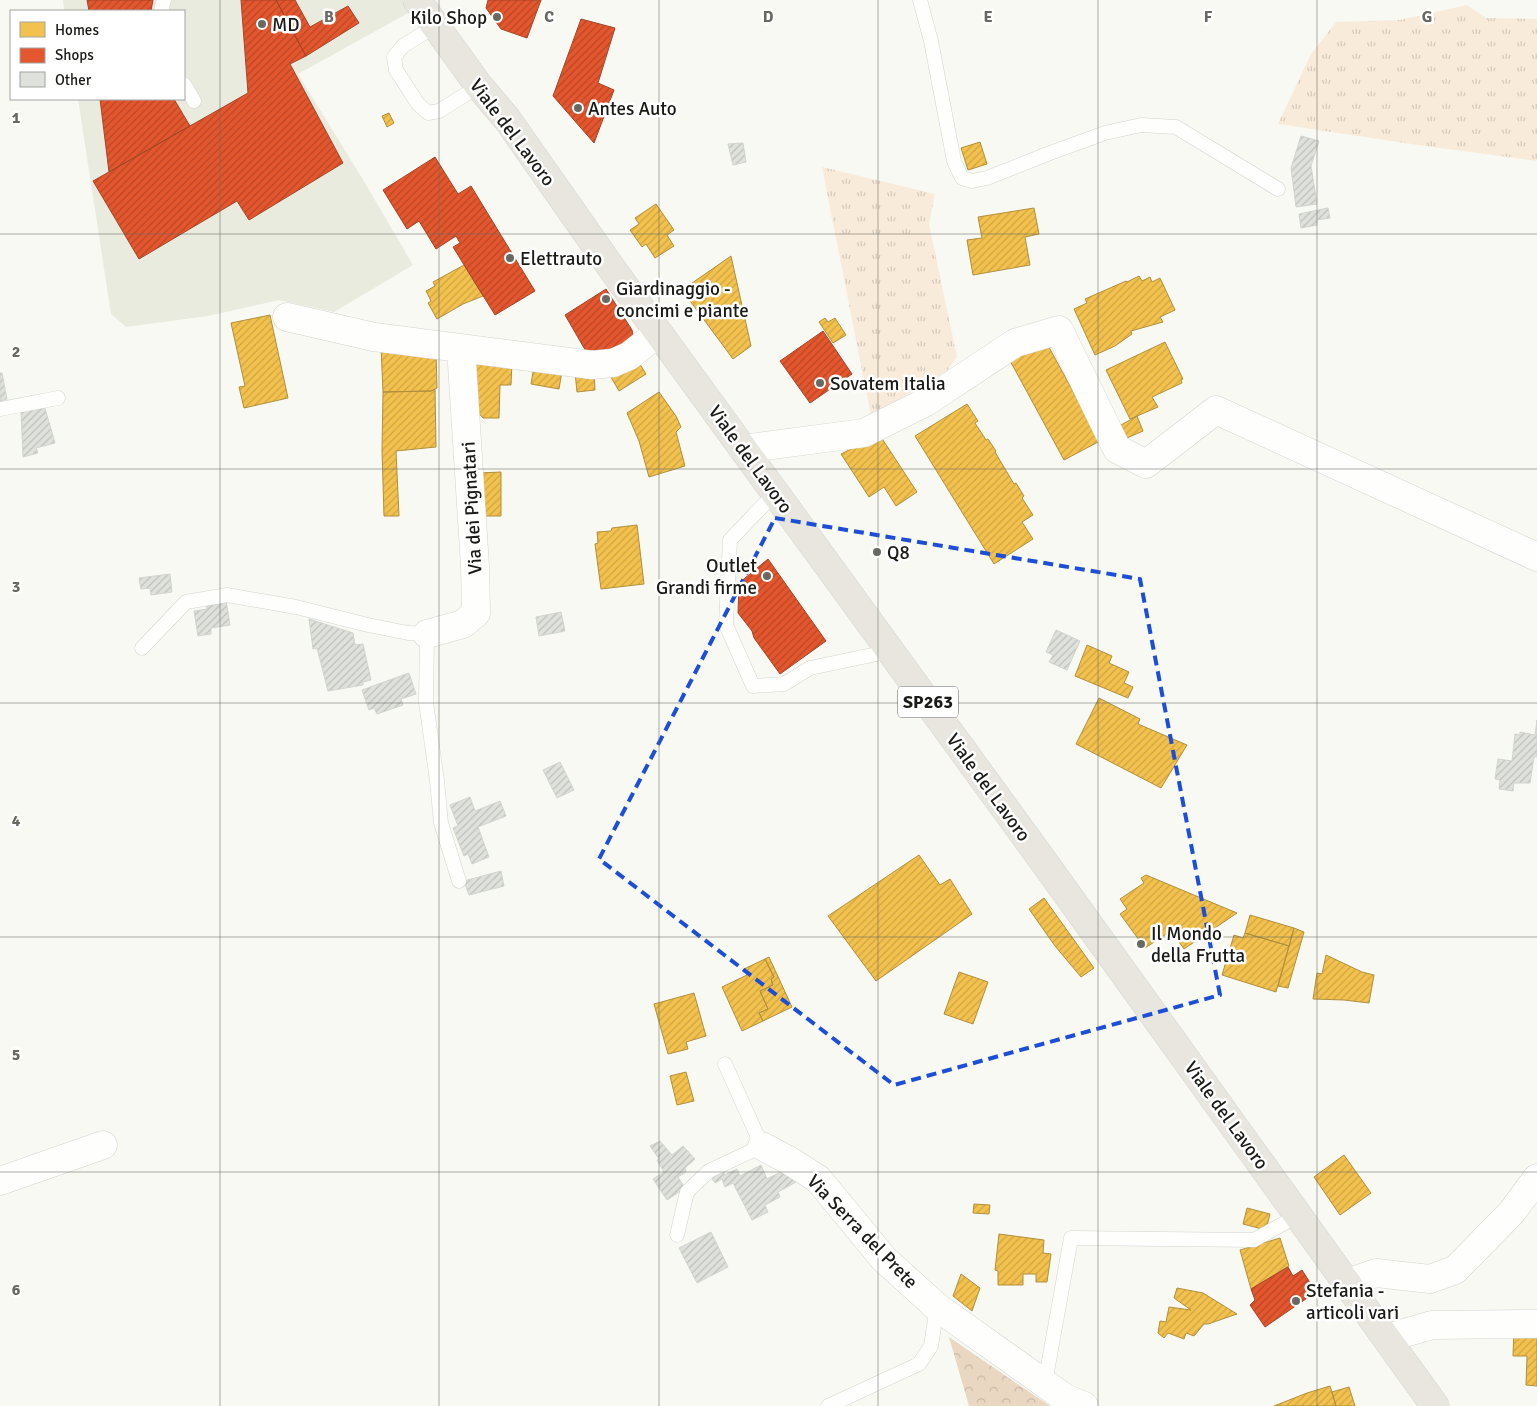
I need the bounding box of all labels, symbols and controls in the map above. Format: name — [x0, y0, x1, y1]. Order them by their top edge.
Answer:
place label: Kilo Shop — [410, 6, 487, 30]
text: B — [324, 7, 334, 27]
text: C — [544, 7, 554, 27]
text: D — [763, 7, 774, 27]
text: E — [983, 7, 993, 27]
text: F — [1204, 7, 1213, 27]
text: G — [1422, 7, 1432, 27]
legend — [10, 10, 185, 100]
marker: Kilo Shop — [491, 11, 503, 23]
place label: MD — [272, 13, 300, 37]
marker: MD — [256, 18, 268, 30]
text: Homes — [55, 21, 99, 39]
text: Shops — [55, 46, 94, 64]
text: Other — [55, 71, 92, 89]
street label: Viale del Lavoro — [464, 74, 560, 191]
place label: Antes Auto — [588, 97, 677, 121]
marker: Antes Auto — [572, 102, 584, 114]
text: 1 — [12, 108, 21, 128]
place label: Elettrauto — [520, 247, 602, 271]
marker: Elettrauto — [504, 252, 516, 264]
place label: Giardinaggio - concimi e piante — [616, 277, 749, 323]
marker: Giardinaggio - concimi e piante — [600, 293, 612, 305]
text: 2 — [12, 342, 20, 362]
place label: Sovatem Italia — [830, 372, 946, 396]
marker: Sovatem Italia — [814, 377, 826, 389]
street label: Viale del Lavoro — [703, 401, 798, 518]
street label: Via dei Pignatari — [457, 441, 487, 575]
place label: Q8 — [887, 541, 910, 565]
marker: Q8 — [871, 546, 883, 558]
place label: Outlet Grandi firme — [656, 554, 757, 600]
marker: Outlet Grandi firme — [761, 570, 773, 582]
text: 3 — [12, 577, 20, 597]
road number: SP263 — [898, 686, 958, 718]
street label: Viale del Lavoro — [941, 729, 1036, 846]
text: 4 — [12, 811, 21, 831]
place label: Il Mondo della Frutta — [1151, 922, 1245, 968]
marker: Il Mondo della Frutta — [1135, 938, 1147, 950]
text: 5 — [12, 1045, 20, 1065]
street label: Viale del Lavoro — [1179, 1057, 1274, 1174]
street label: Via Serra del Prete — [802, 1170, 923, 1294]
place label: Stefania - articoli vari — [1306, 1279, 1399, 1325]
text: 6 — [12, 1280, 21, 1300]
marker: Stefania - articoli vari — [1290, 1295, 1302, 1307]

